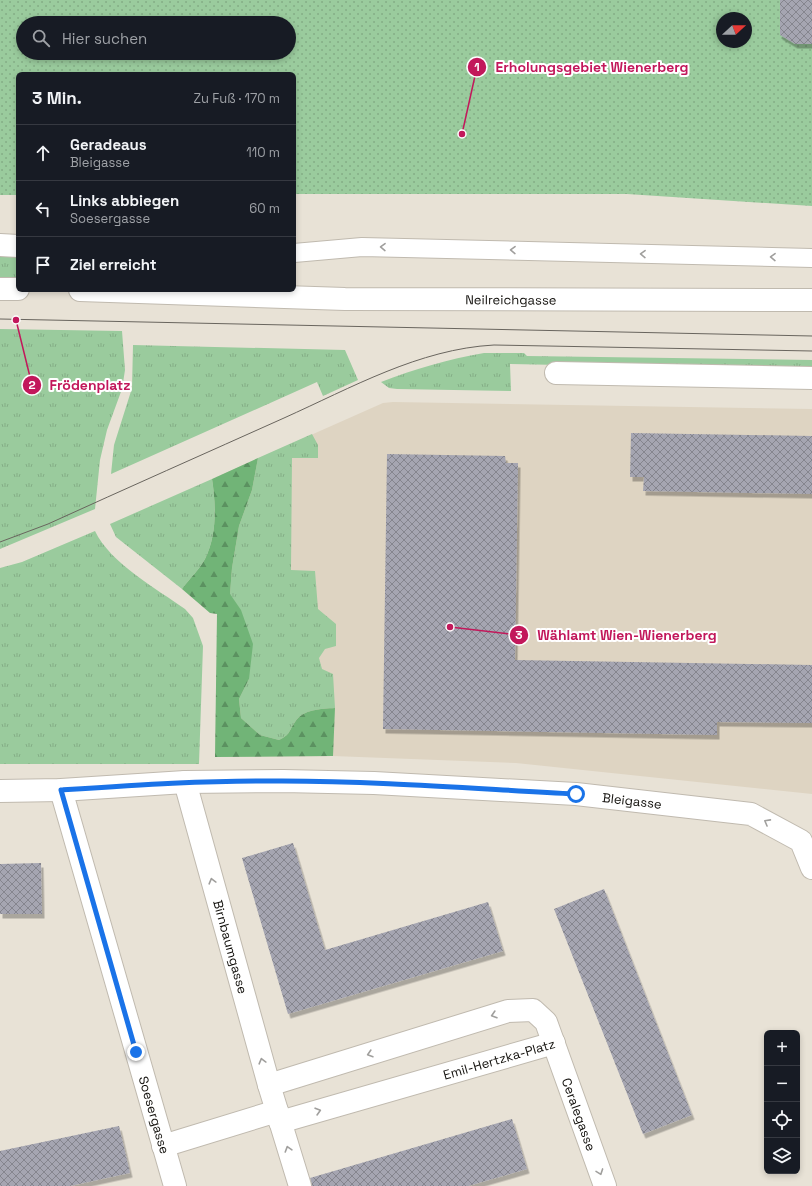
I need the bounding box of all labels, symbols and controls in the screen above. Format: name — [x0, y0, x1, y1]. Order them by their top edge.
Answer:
north arrow — [716, 12, 752, 48]
search box — [16, 16, 296, 60]
icon: search — [30, 27, 52, 49]
text: Hier suchen — [62, 29, 147, 48]
callout: Erholungsgebiet Wienerberg — [467, 54, 696, 80]
text: Erholungsgebiet Wienerberg — [496, 58, 688, 76]
text: 1 — [474, 59, 480, 75]
text: 3 Min. — [32, 87, 82, 109]
text: Zu Fuß · 170 m — [193, 90, 280, 107]
text: Geradeaus — [70, 135, 147, 154]
icon: ahead — [32, 142, 54, 164]
text: 110 m — [246, 144, 280, 161]
text: Bleigasse — [70, 154, 130, 171]
text: Links abbiegen — [70, 191, 179, 210]
icon: left — [32, 198, 54, 220]
text: 60 m — [249, 200, 280, 217]
text: Soesergasse — [70, 210, 150, 227]
one-way arrow — [380, 243, 386, 252]
one-way arrow — [510, 246, 516, 255]
one-way arrow — [640, 249, 646, 258]
one-way arrow — [770, 252, 776, 261]
icon: arrive — [32, 254, 54, 276]
text: Ziel erreicht — [70, 255, 157, 274]
street label: Neilreichgasse — [465, 291, 556, 308]
callout: Frödenplatz — [22, 372, 139, 398]
text: Frödenplatz — [50, 376, 130, 394]
text: 2 — [28, 377, 36, 393]
callout: Wählamt Wien-Wienerberg — [509, 622, 725, 648]
text: Wählamt Wien-Wienerberg — [537, 626, 717, 644]
text: 3 — [515, 627, 523, 643]
route start — [567, 785, 585, 803]
street label: Bleigasse — [601, 789, 663, 812]
one-way arrow — [763, 819, 771, 827]
one-way arrow — [208, 878, 217, 885]
street label: Birnbaumgasse — [210, 898, 252, 996]
one-way arrow — [491, 1011, 498, 1019]
map controls — [764, 1030, 800, 1174]
button: + — [764, 1030, 800, 1066]
street label: Emil-Hertzka-Platz — [441, 1035, 557, 1083]
route end — [127, 1043, 145, 1061]
one-way arrow — [367, 1049, 374, 1058]
one-way arrow — [258, 1057, 267, 1064]
button: − — [764, 1066, 800, 1102]
street label: Soesergasse — [135, 1074, 174, 1156]
street label: Ceralegasse — [558, 1076, 600, 1153]
button: locate — [764, 1102, 800, 1138]
one-way arrow — [314, 1107, 321, 1116]
button: layers — [764, 1138, 800, 1174]
one-way arrow — [284, 1145, 293, 1152]
one-way arrow — [595, 1169, 604, 1176]

